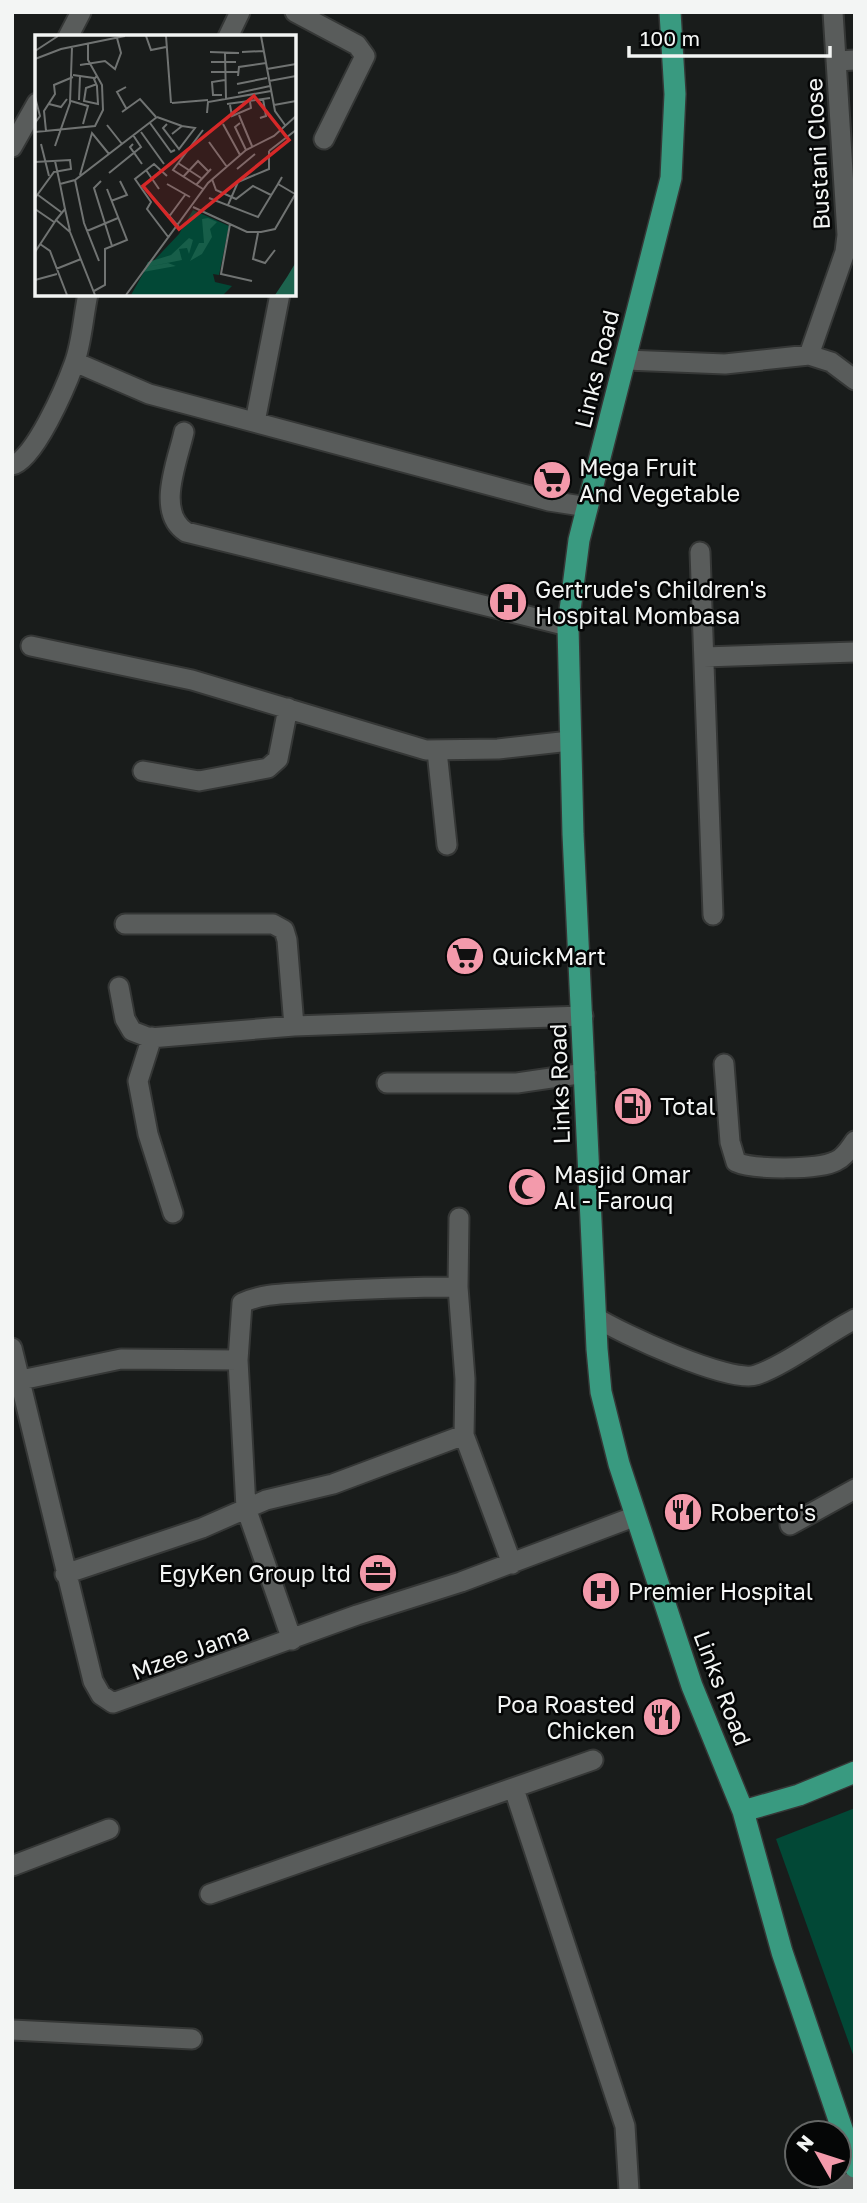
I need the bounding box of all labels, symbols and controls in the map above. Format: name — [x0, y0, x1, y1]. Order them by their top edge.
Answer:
scale bar — [629, 14, 830, 58]
text: 100 m — [640, 25, 700, 51]
inset map — [35, 35, 296, 296]
street label: Bustani Close — [799, 77, 835, 231]
street label: Links Road — [568, 307, 624, 431]
place label: Mega Fruit And Vegetable — [579, 453, 740, 507]
supermarket icon: Mega Fruit And Vegetable — [531, 459, 573, 501]
place label: Gertrude's Children's Hospital Mombasa — [535, 575, 767, 629]
hospital icon: Gertrude's Children's Hospital Mombasa — [487, 581, 529, 623]
supermarket icon: QuickMart — [444, 935, 486, 977]
place label: QuickMart — [492, 942, 606, 970]
street label: Links Road — [543, 1023, 575, 1145]
fuel station icon: Total — [612, 1085, 654, 1127]
place label: Total — [660, 1092, 716, 1120]
place label: Masjid Omar Al - Farouq — [554, 1160, 691, 1214]
mosque icon: Masjid Omar Al - Farouq — [506, 1166, 548, 1208]
restaurant icon: Roberto's — [662, 1491, 704, 1533]
place label: Roberto's — [710, 1498, 816, 1526]
office icon: EgyKen Group ltd — [357, 1552, 399, 1594]
place label: EgyKen Group ltd — [159, 1559, 351, 1587]
hospital icon: Premier Hospital — [580, 1570, 622, 1612]
place label: Premier Hospital — [628, 1577, 813, 1605]
street label: Mzee Jama — [127, 1617, 253, 1685]
street label: Links Road — [688, 1627, 758, 1749]
place label: Poa Roasted Chicken — [497, 1690, 635, 1744]
restaurant icon: Poa Roasted Chicken — [641, 1696, 683, 1738]
north arrow — [783, 2119, 853, 2189]
text: N — [791, 2130, 818, 2156]

